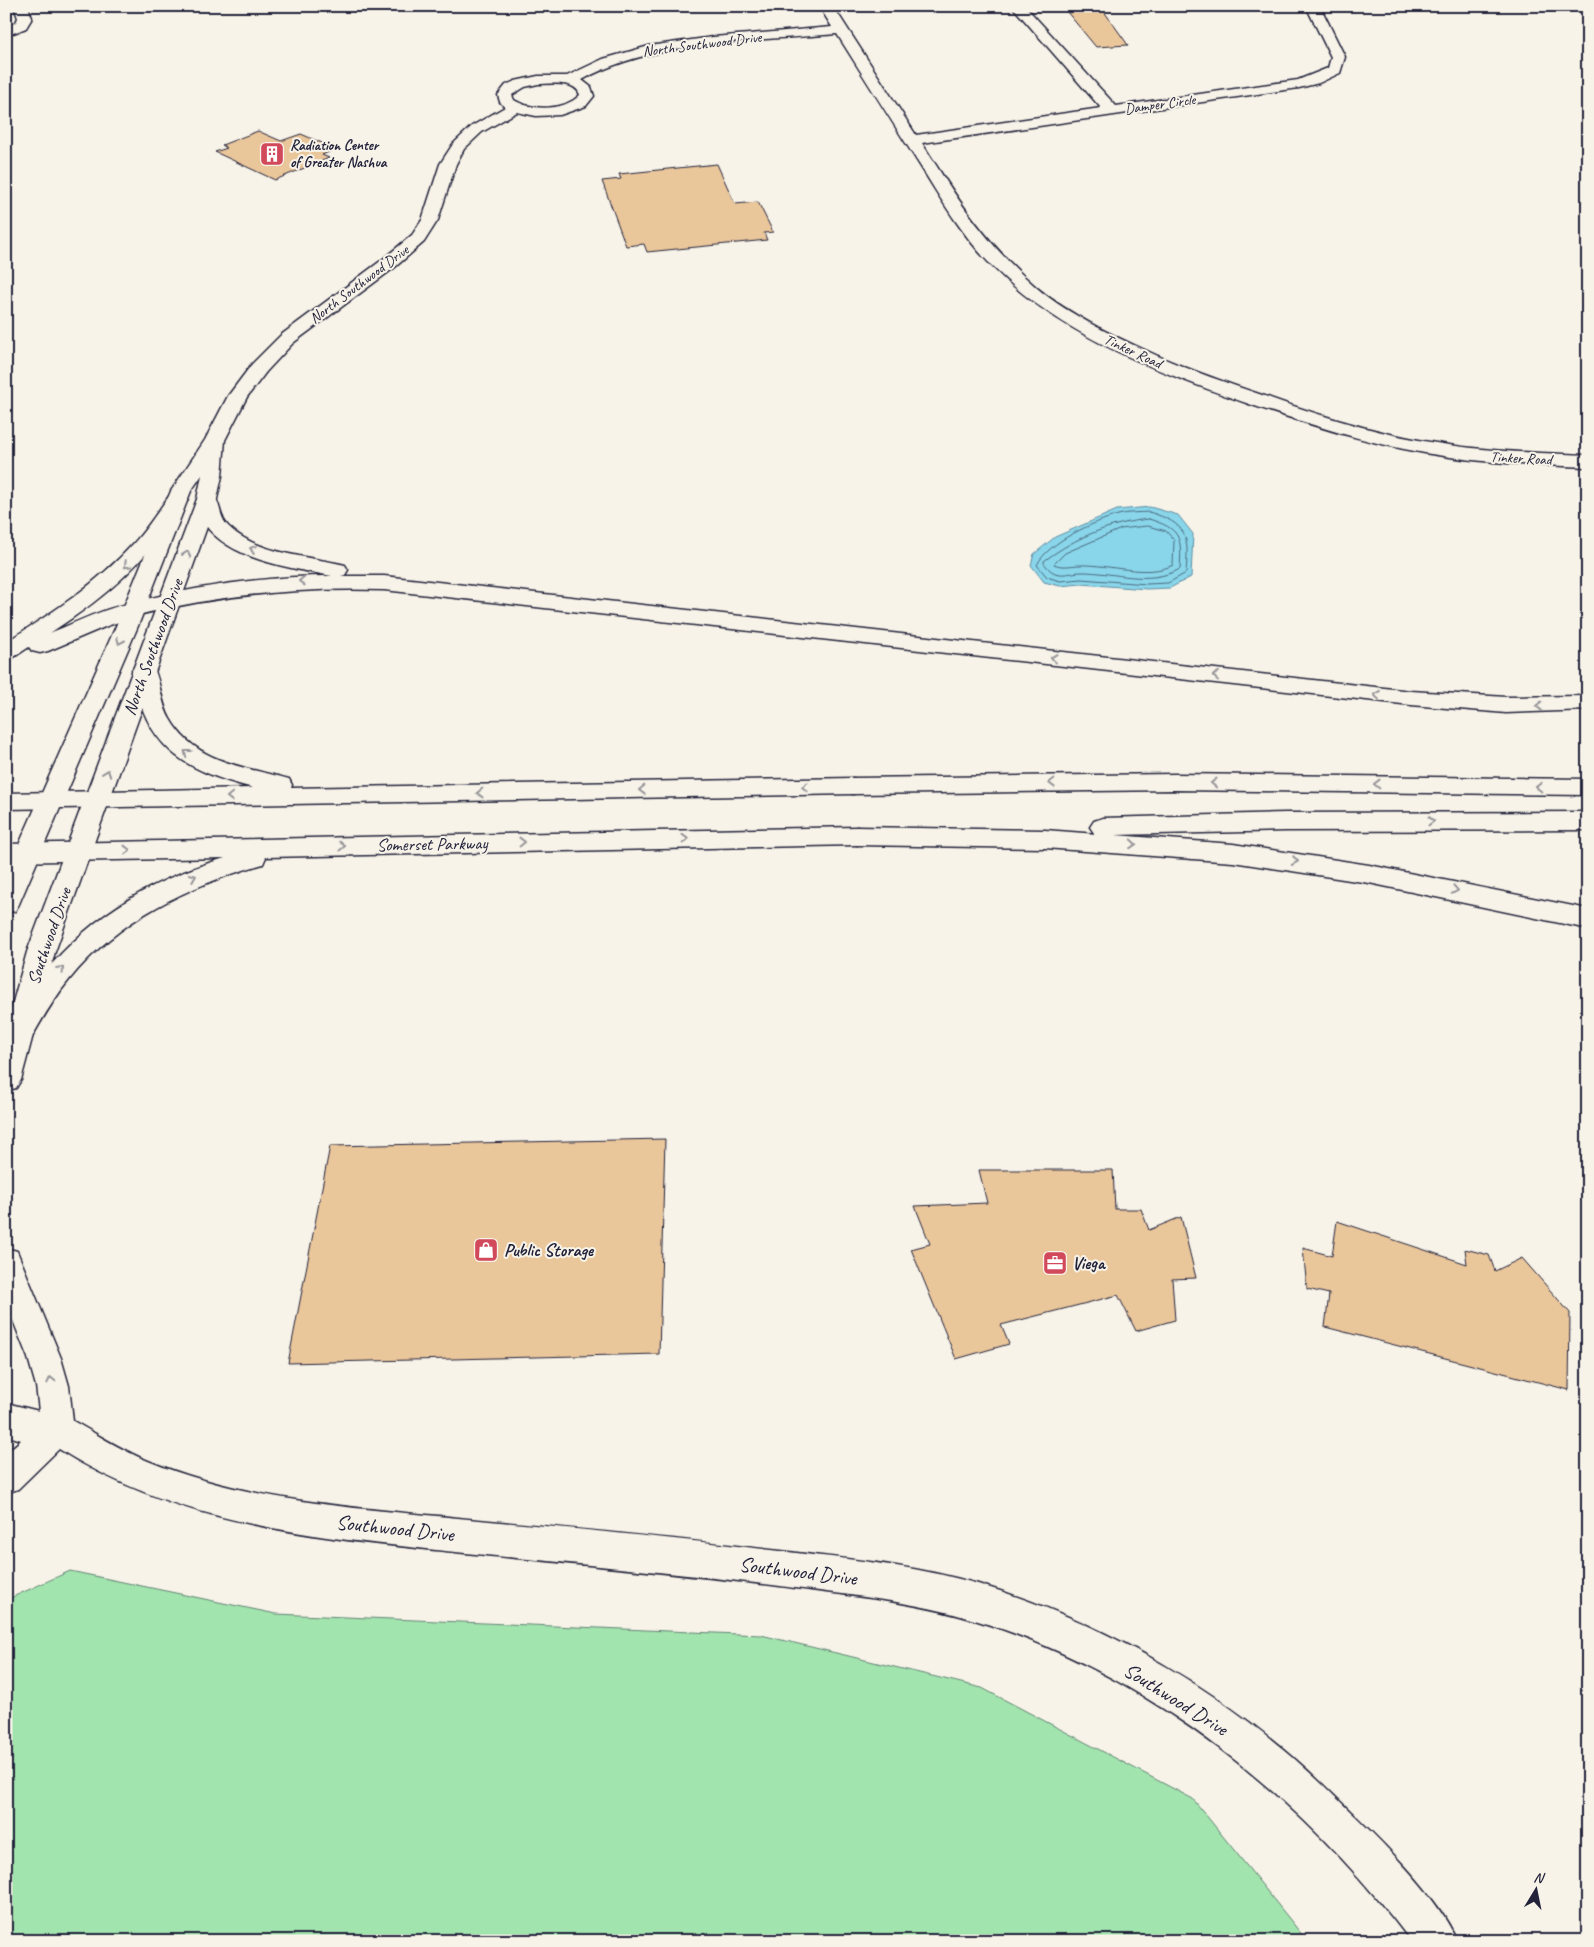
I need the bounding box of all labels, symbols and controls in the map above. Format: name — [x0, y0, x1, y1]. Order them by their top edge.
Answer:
street label: North Southwood Drive — [642, 28, 764, 61]
street label: Damper Circle — [1124, 90, 1198, 119]
place label: Radiation Center of Greater Nashua — [290, 136, 388, 172]
building icon: Radiation Center of Greater Nashua — [259, 141, 285, 167]
street label: North Southwood Drive — [306, 240, 414, 328]
street label: Tinker Road — [1101, 330, 1167, 374]
street label: Tinker Road — [1490, 447, 1554, 470]
one-way arrow — [249, 544, 258, 555]
one-way arrow — [181, 551, 191, 559]
one-way arrow — [123, 559, 132, 568]
street label: North Southwood Drive — [118, 575, 188, 718]
one-way arrow — [297, 576, 305, 587]
one-way arrow — [115, 636, 126, 645]
one-way arrow — [1050, 653, 1058, 664]
one-way arrow — [1211, 671, 1219, 682]
one-way arrow — [1373, 690, 1381, 701]
one-way arrow — [1535, 700, 1543, 711]
one-way arrow — [184, 751, 193, 759]
one-way arrow — [101, 769, 111, 777]
one-way arrow — [1047, 777, 1055, 788]
one-way arrow — [1210, 778, 1218, 788]
one-way arrow — [1372, 779, 1380, 790]
one-way arrow — [800, 782, 808, 792]
one-way arrow — [1535, 782, 1542, 792]
one-way arrow — [638, 785, 646, 795]
one-way arrow — [475, 787, 483, 798]
one-way arrow — [225, 792, 233, 802]
one-way arrow — [1427, 816, 1435, 826]
street label: Somerset Parkway — [376, 832, 489, 856]
one-way arrow — [682, 834, 689, 844]
one-way arrow — [519, 837, 527, 847]
one-way arrow — [1129, 839, 1137, 850]
one-way arrow — [339, 840, 347, 851]
one-way arrow — [124, 845, 132, 856]
one-way arrow — [1291, 855, 1299, 866]
one-way arrow — [188, 873, 197, 884]
street label: Southwood Drive — [22, 883, 76, 987]
one-way arrow — [1450, 884, 1459, 895]
one-way arrow — [55, 966, 64, 975]
shop icon: Public Storage — [473, 1237, 499, 1263]
place label: Public Storage — [504, 1239, 595, 1261]
office icon: Viega — [1042, 1250, 1068, 1276]
place label: Viega — [1072, 1252, 1106, 1274]
one-way arrow — [47, 1376, 57, 1385]
street label: Southwood Drive — [335, 1509, 456, 1547]
street label: Southwood Drive — [738, 1551, 859, 1591]
street label: Southwood Drive — [1119, 1657, 1234, 1742]
north arrow — [1512, 1864, 1562, 1914]
text: N — [1532, 1869, 1546, 1887]

